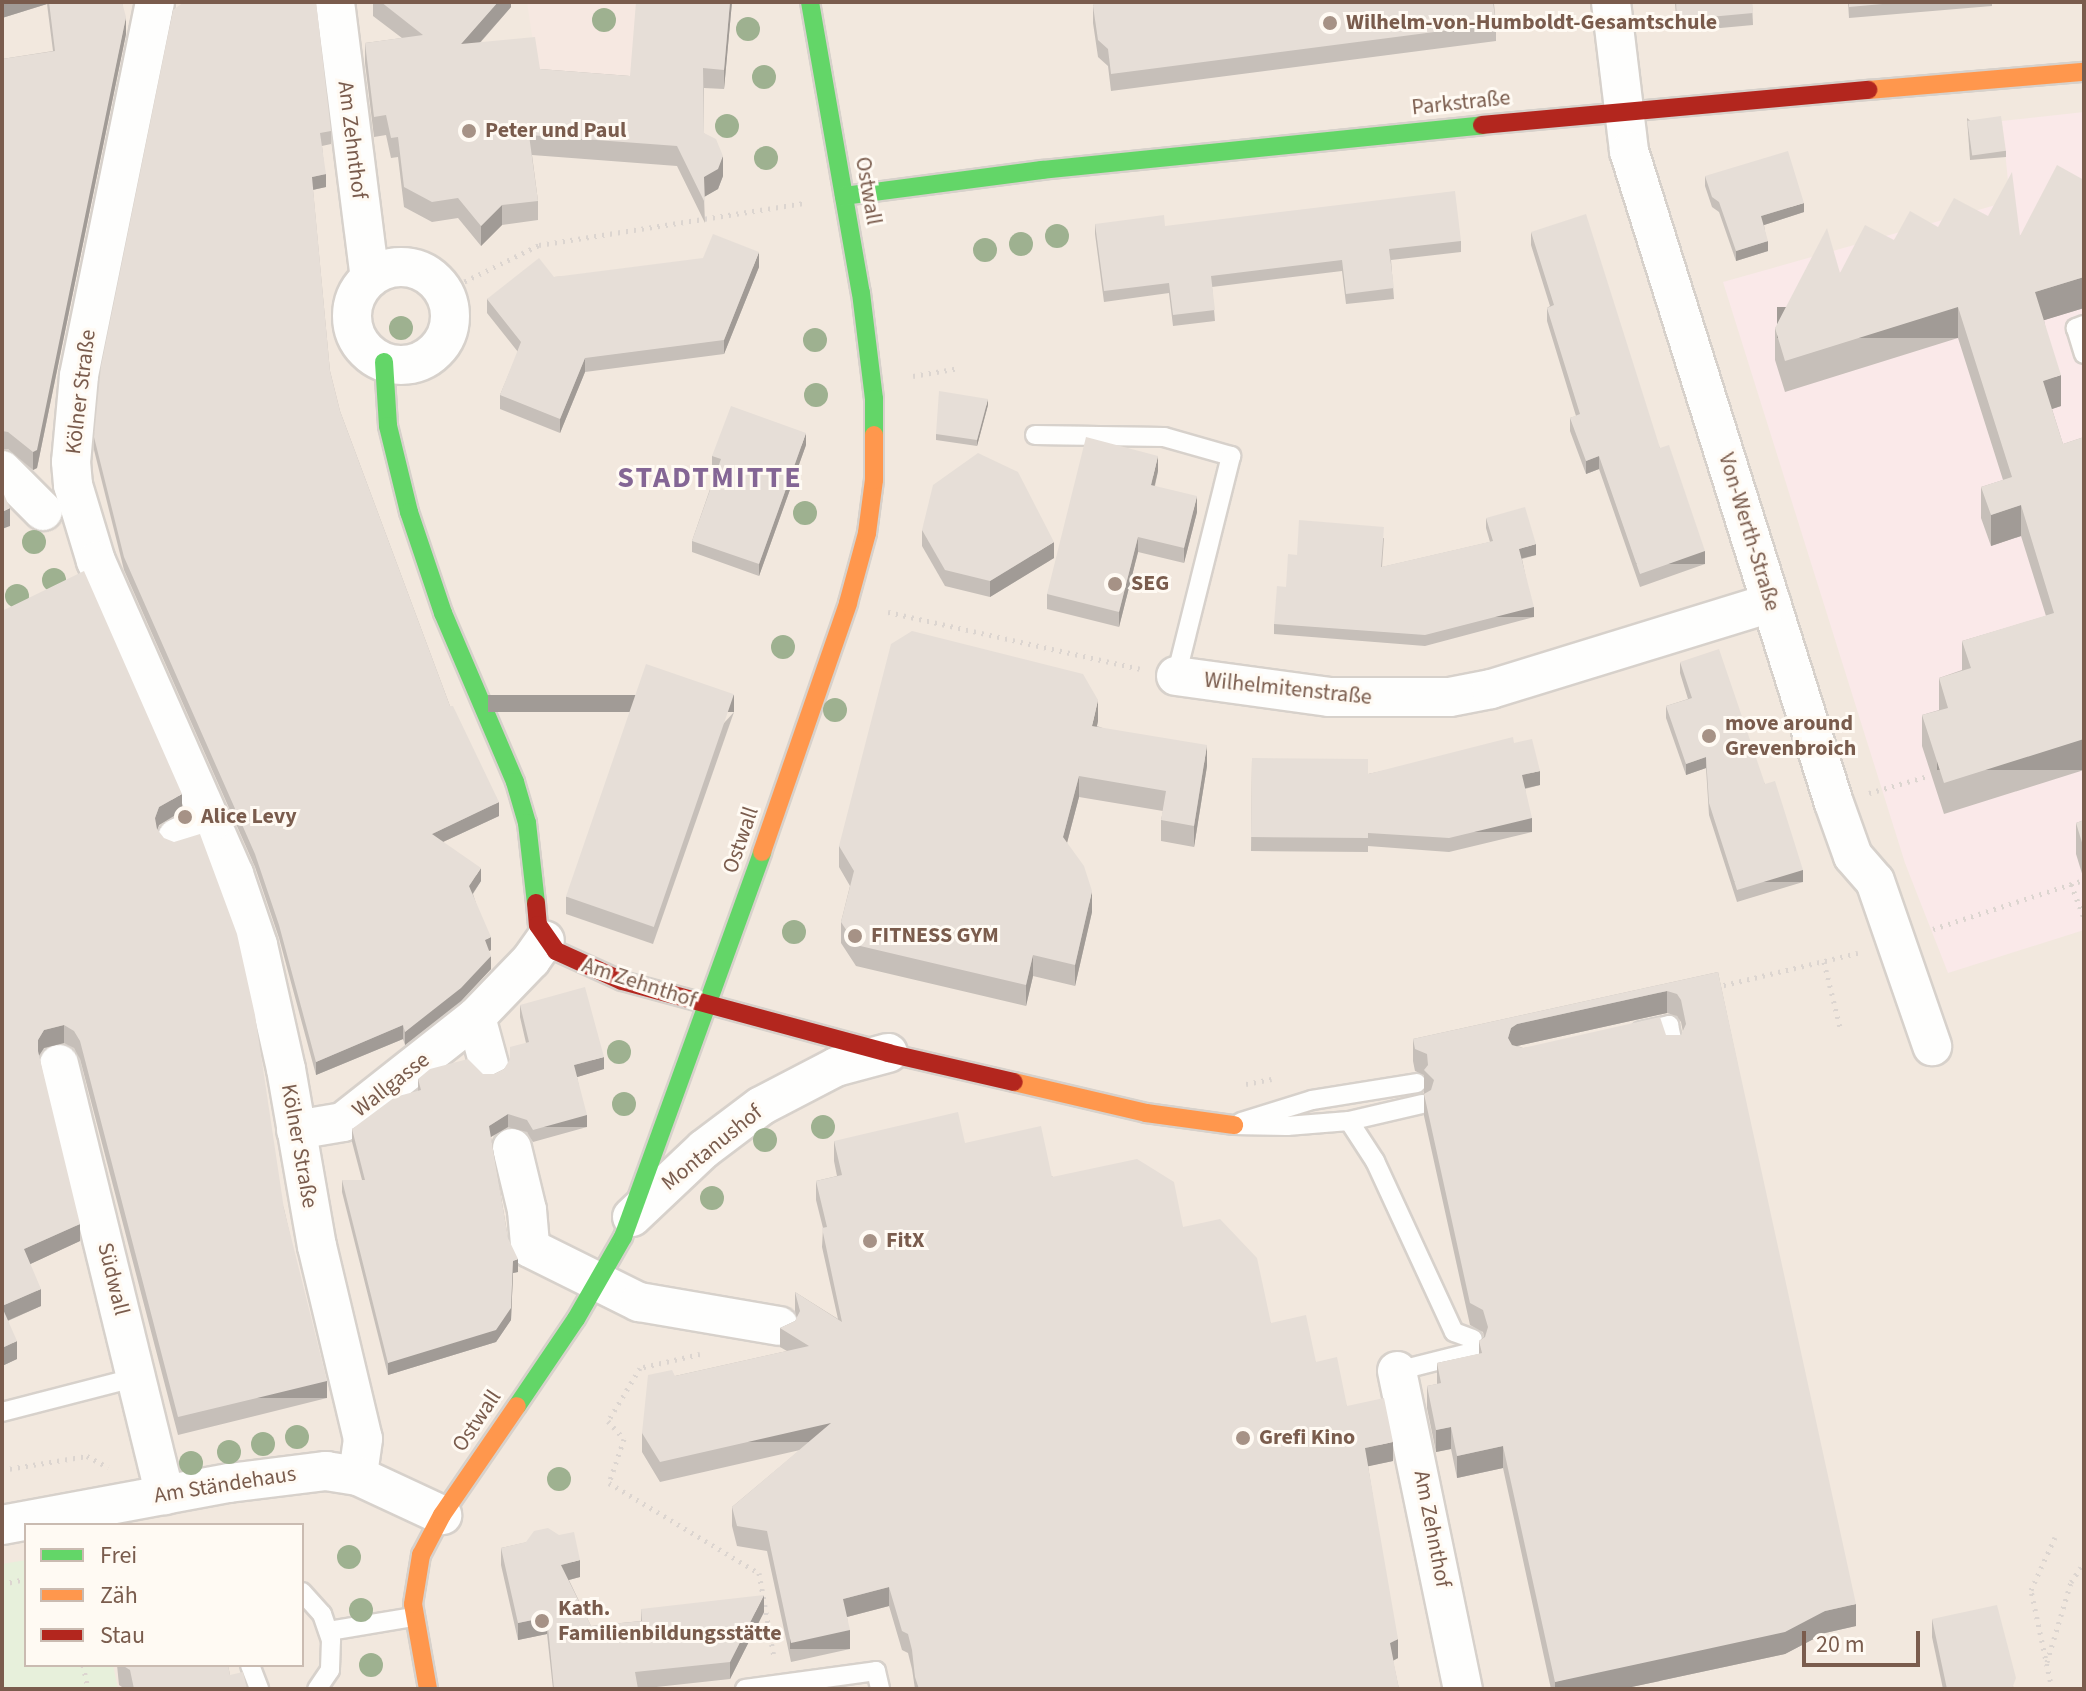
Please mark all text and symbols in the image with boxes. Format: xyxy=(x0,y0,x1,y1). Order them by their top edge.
place label: Wilhelm-von-Humboldt-Gesamtschule xyxy=(1346,10,1717,36)
marker: Wilhelm-von-Humboldt-Gesamtschule xyxy=(1321,14,1339,32)
street label: Am Zehnthof xyxy=(332,80,372,200)
street label: Parkstraße xyxy=(1410,85,1512,121)
place label: Peter und Paul xyxy=(485,118,626,144)
marker: Peter und Paul xyxy=(460,122,478,140)
street label: Ostwall xyxy=(849,155,887,227)
street label: Kölner Straße xyxy=(60,328,102,456)
street label: Von-Werth-Straße xyxy=(1712,450,1786,614)
district label: STADTMITTE xyxy=(617,460,803,496)
place label: SEG xyxy=(1131,571,1169,597)
marker: SEG xyxy=(1106,575,1124,593)
street label: Wilhelmitenstraße xyxy=(1203,667,1373,711)
place label: move around Grevenbroich xyxy=(1725,710,1856,762)
marker: move around Grevenbroich xyxy=(1700,727,1718,745)
street label: Ostwall xyxy=(717,803,765,877)
place label: Alice Levy xyxy=(201,804,297,830)
marker: Alice Levy xyxy=(176,808,194,826)
place label: FITNESS GYM xyxy=(871,923,999,949)
marker: FITNESS GYM xyxy=(846,927,864,945)
street label: Am Zehnthof xyxy=(579,952,699,1014)
street label: Wallgasse xyxy=(347,1047,435,1123)
street label: Kölner Straße xyxy=(275,1082,323,1210)
street label: Montanushof xyxy=(656,1100,768,1196)
place label: FitX xyxy=(886,1228,924,1254)
marker: FitX xyxy=(861,1232,879,1250)
street label: Südwall xyxy=(91,1240,135,1318)
street label: Ostwall xyxy=(447,1385,507,1457)
place label: Grefi Kino xyxy=(1259,1425,1355,1451)
marker: Grefi Kino xyxy=(1234,1429,1252,1447)
street label: Am Ständehaus xyxy=(152,1461,298,1509)
street label: Am Zehnthof xyxy=(1408,1468,1456,1590)
legend xyxy=(24,1523,304,1667)
text: Frei xyxy=(100,1538,137,1573)
text: Zäh xyxy=(100,1578,138,1613)
place label: Kath. Familienbildungsstätte xyxy=(558,1595,782,1646)
marker: Kath. Familienbildungsstätte xyxy=(533,1612,551,1630)
scale bar xyxy=(1806,1615,1924,1665)
text: Stau xyxy=(100,1618,145,1653)
text: 20 m xyxy=(1816,1627,1865,1662)

